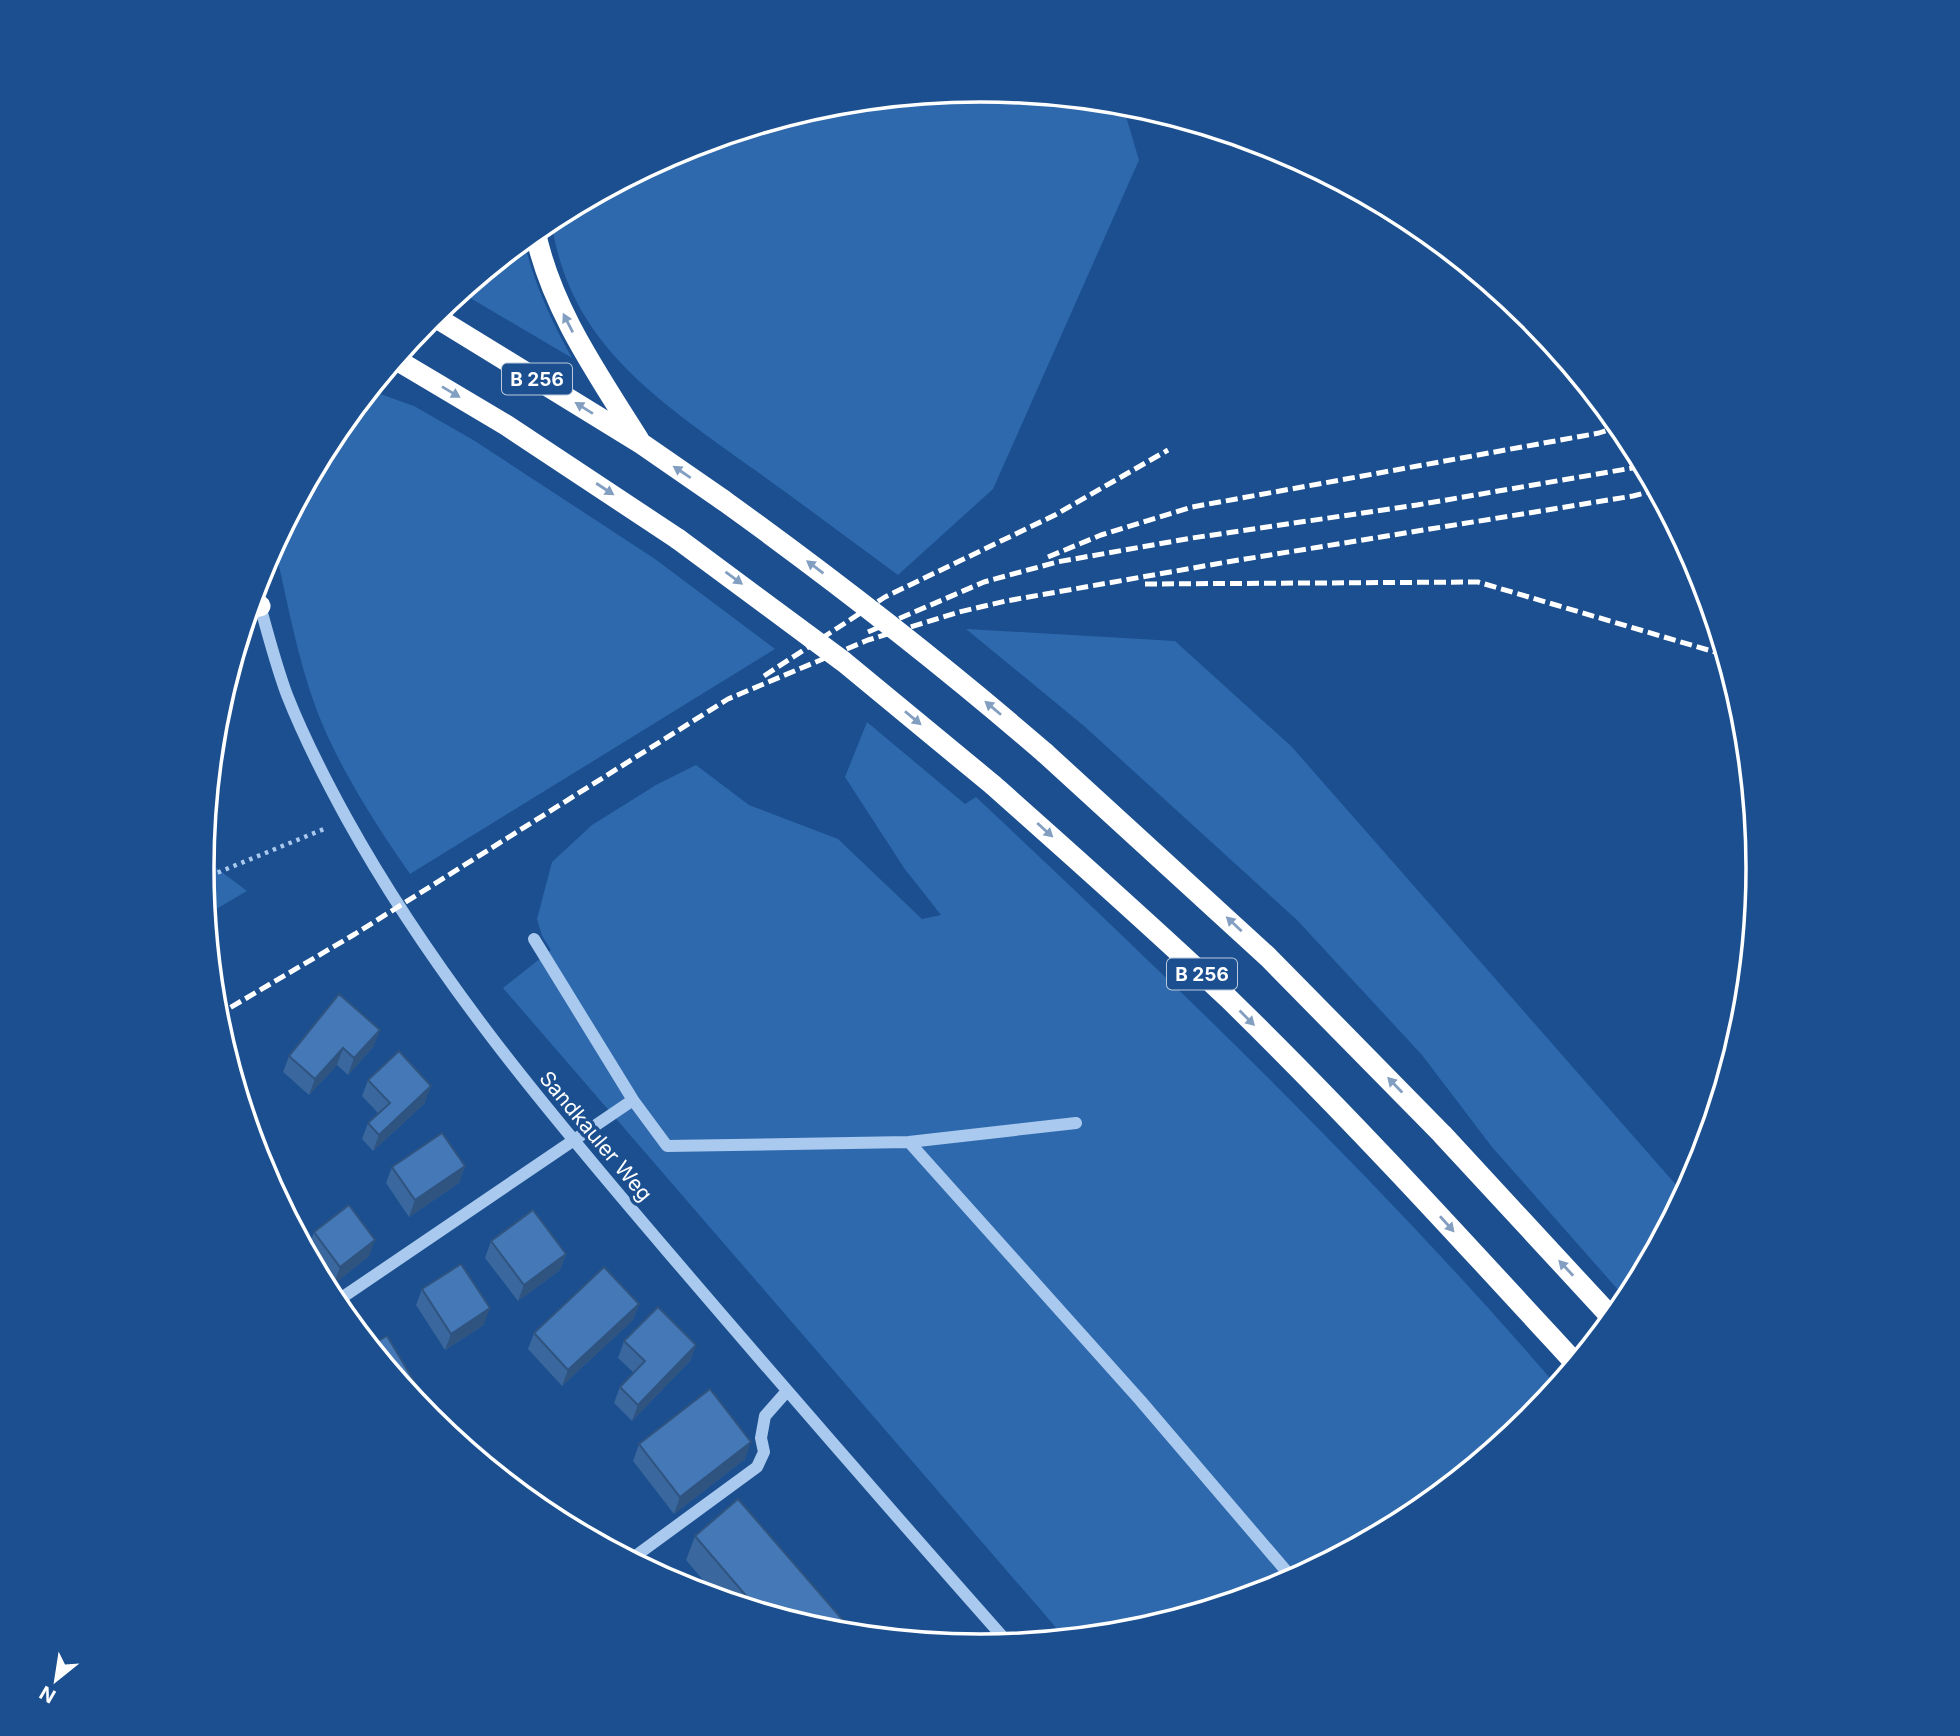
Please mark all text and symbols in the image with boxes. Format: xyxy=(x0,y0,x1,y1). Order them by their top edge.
one-way arrow xyxy=(563,313,574,333)
road number: B 256 xyxy=(502,364,572,394)
one-way arrow xyxy=(442,385,461,398)
one-way arrow xyxy=(574,402,593,415)
one-way arrow xyxy=(673,465,691,479)
one-way arrow xyxy=(596,482,614,496)
one-way arrow xyxy=(806,560,824,574)
one-way arrow xyxy=(725,571,743,585)
one-way arrow xyxy=(985,701,1002,716)
one-way arrow xyxy=(904,710,922,725)
one-way arrow xyxy=(1036,822,1053,838)
one-way arrow xyxy=(1226,917,1243,933)
road number: B 256 xyxy=(1167,958,1237,990)
one-way arrow xyxy=(1239,1010,1256,1027)
street label: Sandkauler Weg xyxy=(534,1066,658,1206)
one-way arrow xyxy=(1386,1077,1403,1094)
one-way arrow xyxy=(1439,1215,1455,1232)
one-way arrow xyxy=(1559,1260,1575,1277)
north arrow xyxy=(21,1645,91,1715)
text: N xyxy=(36,1681,60,1708)

